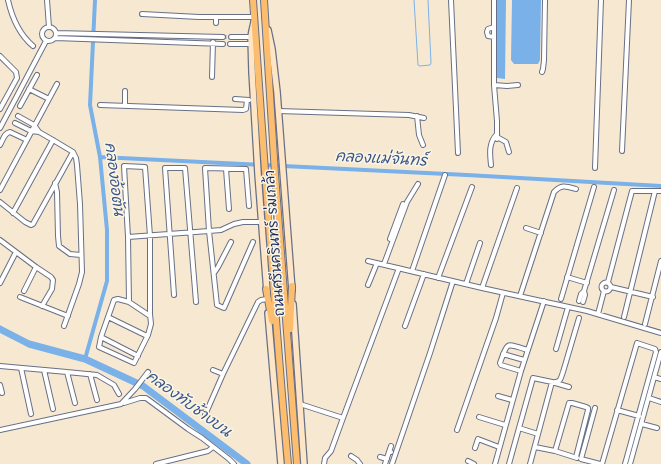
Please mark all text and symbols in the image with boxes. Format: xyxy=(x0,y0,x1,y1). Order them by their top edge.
water label: คลองอ้อตัน xyxy=(100,141,126,217)
water label: คลองแม่จันทร์ xyxy=(335,149,427,171)
street label: ถนนศรีนครินทร์-ร่มเกล้า xyxy=(263,169,289,317)
water label: คลองทับช้างบน xyxy=(142,368,234,442)

